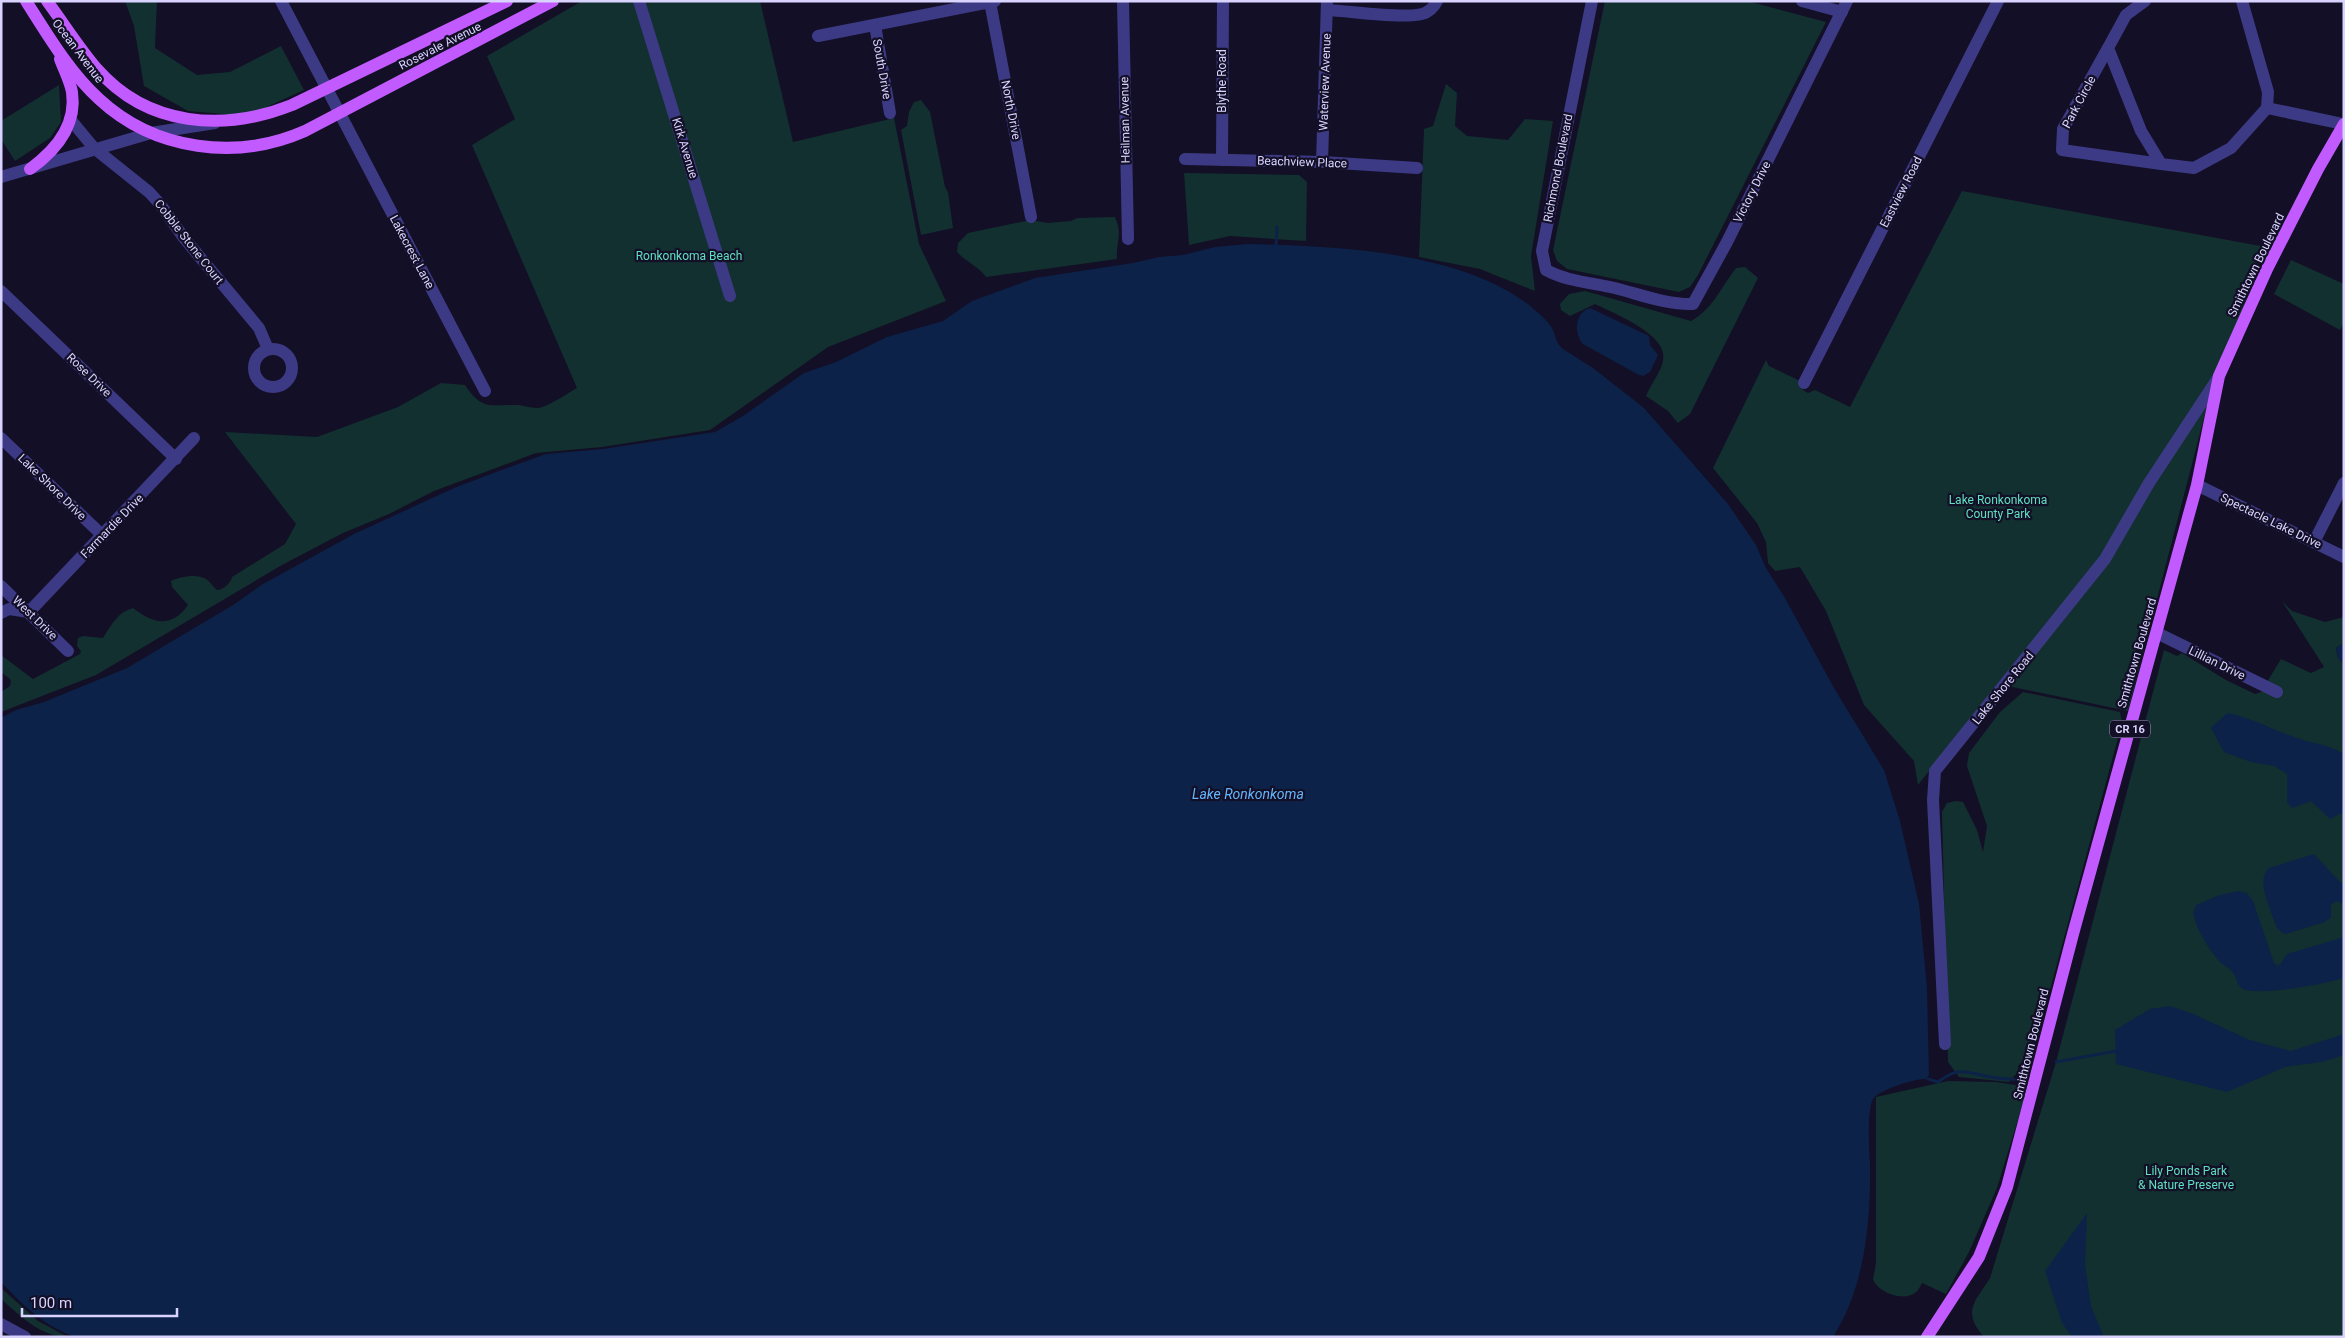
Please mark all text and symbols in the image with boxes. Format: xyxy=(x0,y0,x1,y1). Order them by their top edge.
street label: Ocean Avenue xyxy=(49,16,107,86)
street label: Rosevale Avenue xyxy=(397,19,483,73)
street label: Waterview Avenue xyxy=(1316,33,1334,131)
street label: South Drive xyxy=(870,38,894,100)
street label: Blythe Road xyxy=(1215,49,1229,113)
street label: Park Circle xyxy=(2059,73,2099,131)
street label: Heilman Avenue xyxy=(1117,77,1133,163)
street label: North Drive xyxy=(998,79,1024,141)
street label: Richmond Boulevard xyxy=(1541,113,1575,223)
street label: Kirk Avenue xyxy=(669,116,701,180)
street label: Beachview Place xyxy=(1257,153,1347,171)
street label: Eastview Road xyxy=(1877,154,1925,230)
street label: Victory Drive xyxy=(1730,159,1774,225)
street label: Cobble Stone Court xyxy=(152,197,226,287)
street label: Smithtown Boulevard xyxy=(2225,211,2287,319)
street label: Lakecrest Lane xyxy=(387,213,437,291)
park label: Ronkonkoma Beach xyxy=(636,249,742,263)
street label: Rose Drive xyxy=(64,350,114,400)
street label: Lake Shore Drive xyxy=(15,451,89,523)
street label: Spectacle Lake Drive xyxy=(2218,490,2324,552)
street label: Farmardie Drive xyxy=(78,491,146,561)
park label: Lake Ronkonkoma County Park xyxy=(1949,493,2047,521)
street label: West Drive xyxy=(10,593,60,643)
street label: Smithtown Boulevard xyxy=(2115,597,2159,709)
street label: Lillian Drive xyxy=(2186,643,2248,683)
street label: Lake Shore Road xyxy=(1969,649,2037,727)
road number: CR 16 xyxy=(2110,721,2150,738)
water label: Lake Ronkonkoma xyxy=(1192,786,1304,802)
street label: Smithtown Boulevard xyxy=(2010,987,2052,1101)
park label: Lily Ponds Park & Nature Preserve xyxy=(2138,1164,2234,1192)
scale bar xyxy=(22,1286,178,1318)
text: 100 m xyxy=(30,1294,72,1312)

